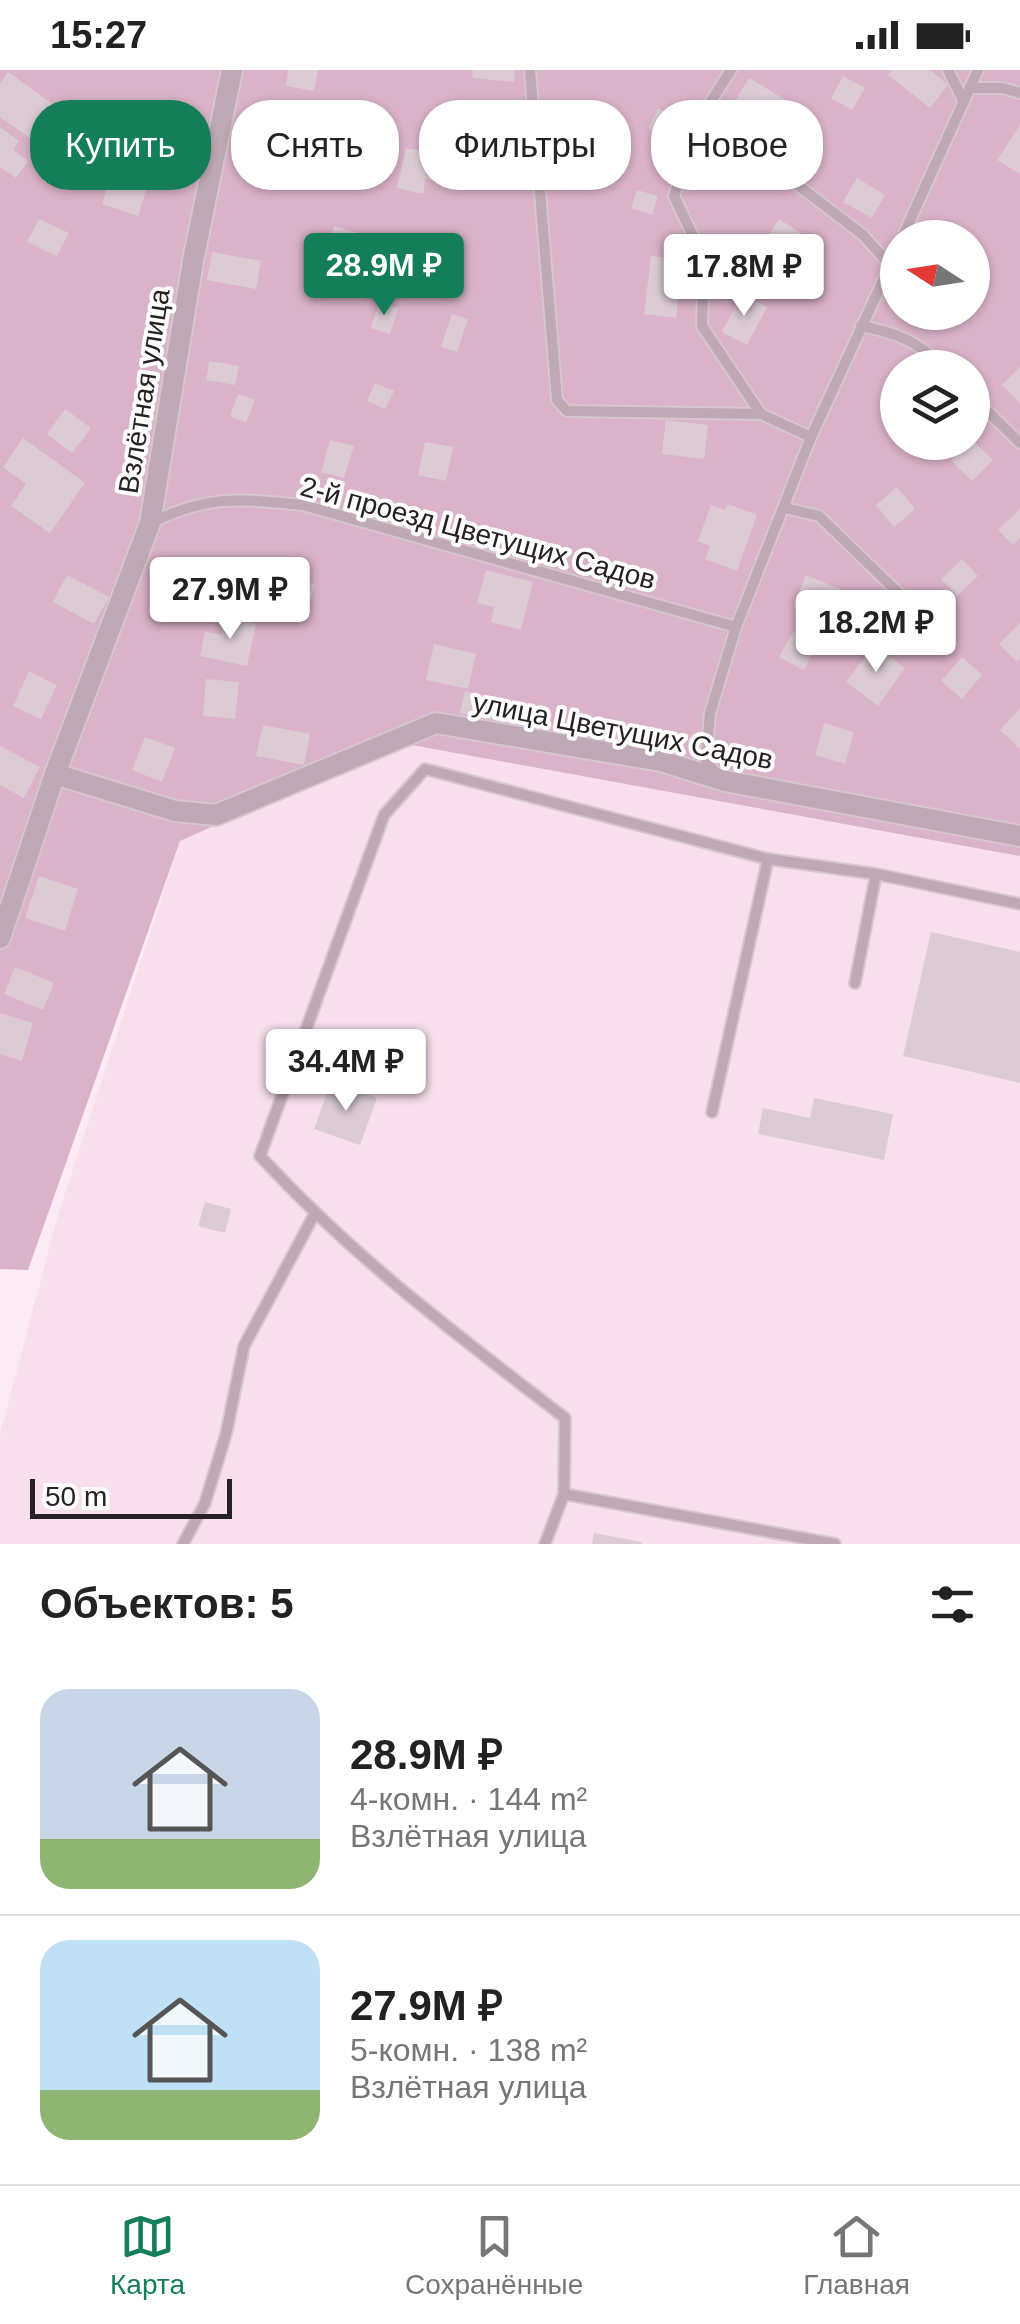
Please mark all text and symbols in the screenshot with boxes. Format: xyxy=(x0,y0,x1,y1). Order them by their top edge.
text: 15:27 xyxy=(50,14,147,56)
chip: Купить xyxy=(30,100,211,190)
chip: Снять xyxy=(231,100,399,190)
chip: Фильтры xyxy=(419,100,631,190)
chip: Новое xyxy=(651,100,823,190)
north arrow xyxy=(880,220,990,330)
map controls xyxy=(880,220,990,460)
pin: 28.9M ₽ xyxy=(292,233,476,318)
pin: 17.8M ₽ xyxy=(652,234,836,319)
text: 28.9M ₽ xyxy=(326,247,442,283)
text: 17.8M ₽ xyxy=(686,248,802,284)
street label: Взлётная улица xyxy=(113,286,176,496)
button: layers xyxy=(880,350,990,460)
street label: 2-й проезд Цветущих Садов xyxy=(297,471,659,595)
pin: 27.9M ₽ xyxy=(138,557,322,642)
text: 27.9M ₽ xyxy=(172,571,288,607)
pin: 18.2M ₽ xyxy=(784,590,968,675)
text: 18.2M ₽ xyxy=(818,604,934,640)
street label: улица Цветущих Садов xyxy=(470,687,776,775)
pin: 34.4M ₽ xyxy=(254,1029,438,1114)
text: 34.4M ₽ xyxy=(288,1043,404,1079)
scale bar xyxy=(30,1474,232,1518)
text: 50 m xyxy=(45,1481,107,1512)
icon: filters xyxy=(925,1577,980,1632)
text: Объектов: 5 xyxy=(40,1580,294,1627)
icon: home xyxy=(120,1729,240,1849)
text: 28.9M ₽ xyxy=(350,1731,503,1778)
text: 4-комн. · 144 m² xyxy=(350,1781,587,1817)
text: Взлётная улица xyxy=(350,1818,586,1854)
icon: home xyxy=(120,1980,240,2100)
text: 27.9M ₽ xyxy=(350,1982,503,2029)
text: 5-комн. · 138 m² xyxy=(350,2032,587,2068)
text: Взлётная улица xyxy=(350,2069,586,2105)
tab: Карта xyxy=(110,2209,185,2301)
tab: Сохранённые xyxy=(405,2209,583,2301)
tab: Главная xyxy=(803,2209,910,2301)

